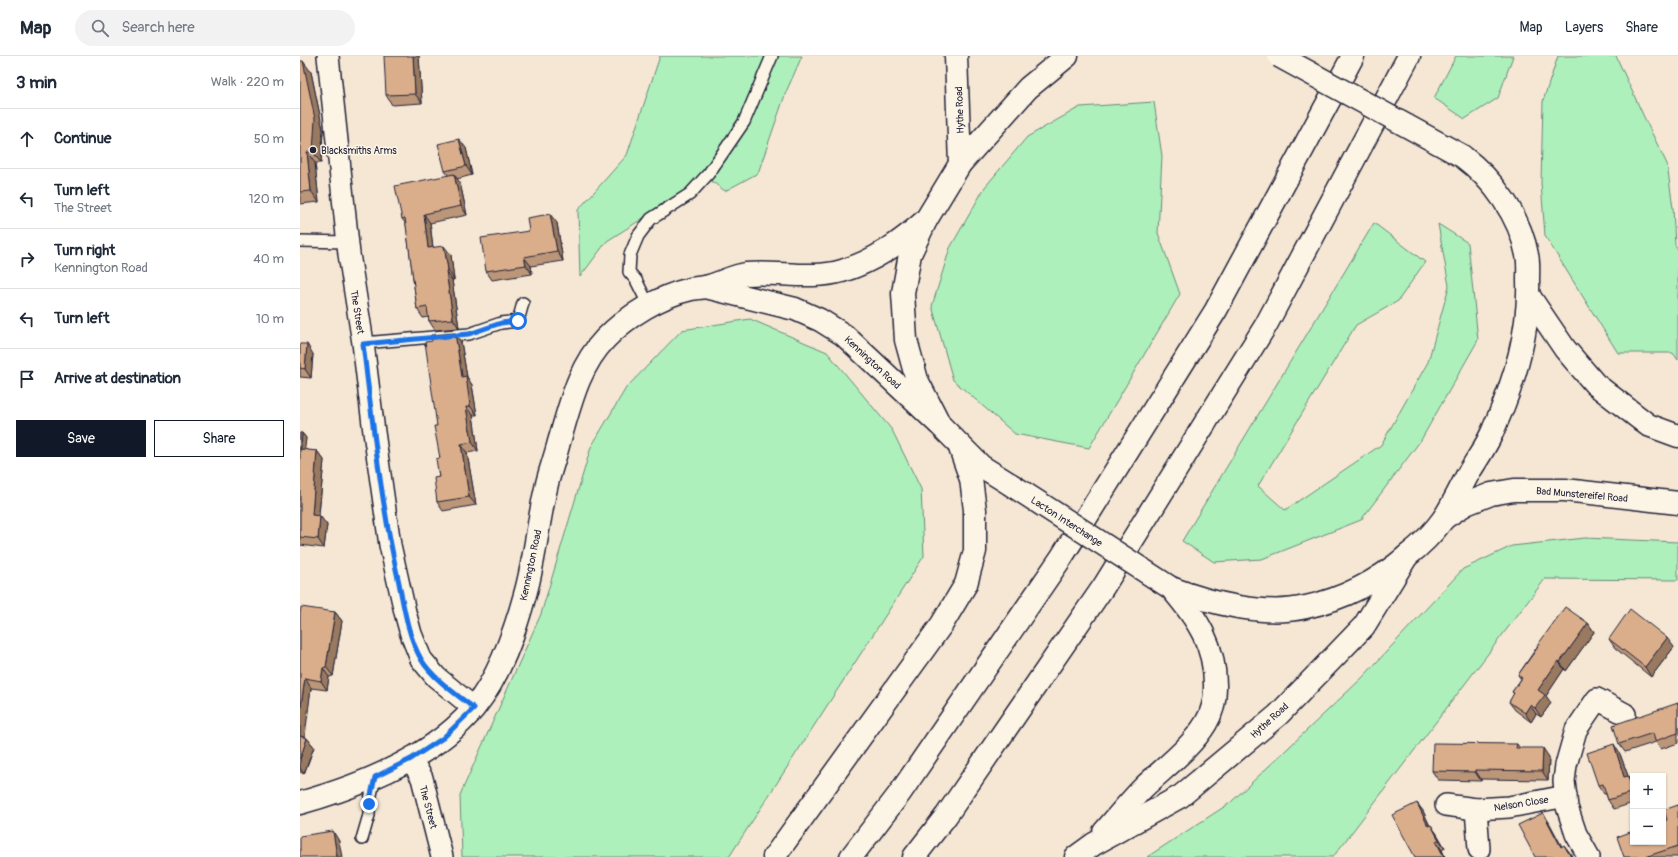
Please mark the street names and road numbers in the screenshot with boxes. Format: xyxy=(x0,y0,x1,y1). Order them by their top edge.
street label: Hythe Road xyxy=(953,86,967,134)
street label: The Street xyxy=(348,289,367,336)
street label: Kennington Road xyxy=(842,334,903,392)
street label: Bad Munstereifel Road xyxy=(1535,485,1628,505)
street label: Lacton Interchange xyxy=(1028,494,1105,550)
street label: Kennington Road xyxy=(518,529,544,602)
street label: Hythe Road xyxy=(1248,700,1291,741)
street label: The Street xyxy=(416,784,440,831)
street label: Nelson Close xyxy=(1493,794,1549,814)

